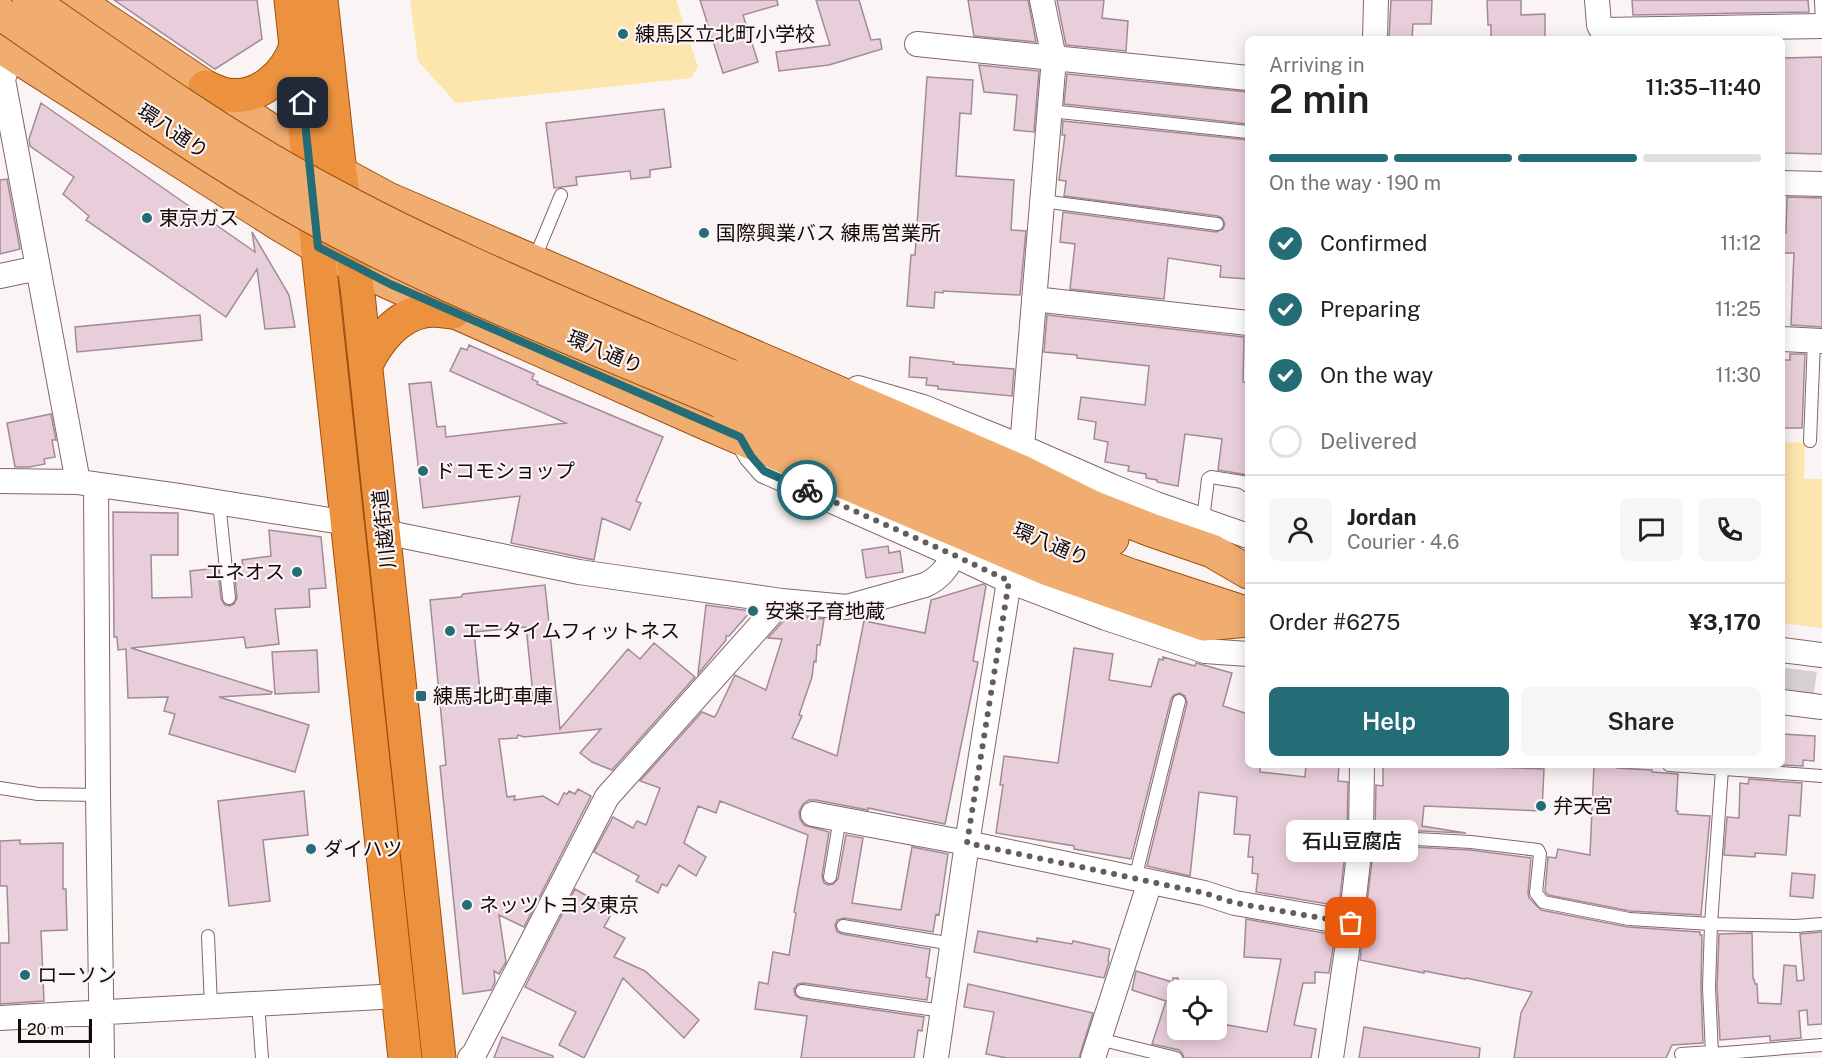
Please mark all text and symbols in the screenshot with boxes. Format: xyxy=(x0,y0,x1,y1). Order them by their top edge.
place label: 練馬区立北町小学校 xyxy=(635,22,815,46)
marker: 練馬区立北町小学校 xyxy=(616,27,630,41)
text: Arriving in xyxy=(1269,53,1364,77)
text: 11:35–11:40 xyxy=(1645,74,1761,100)
text: 2 min xyxy=(1269,76,1370,122)
pin xyxy=(277,77,328,128)
icon: home xyxy=(286,86,319,119)
street label: 環八通り xyxy=(133,99,213,163)
text: On the way · 190 m xyxy=(1269,171,1441,195)
place label: 東京ガス xyxy=(159,206,239,230)
marker: 東京ガス xyxy=(140,211,154,225)
place label: 国際興業バス 練馬営業所 xyxy=(716,221,941,245)
marker: 国際興業バス 練馬営業所 xyxy=(697,226,711,240)
icon: check xyxy=(1269,227,1302,260)
text: Confirmed xyxy=(1320,230,1427,256)
text: 11:12 xyxy=(1720,231,1761,255)
icon: check xyxy=(1269,293,1302,326)
text: Preparing xyxy=(1320,296,1421,322)
text: 11:25 xyxy=(1715,297,1761,321)
street label: 環八通り xyxy=(563,325,647,379)
icon: check xyxy=(1269,359,1302,392)
text: On the way xyxy=(1320,362,1433,388)
text: 11:30 xyxy=(1716,363,1761,387)
text: Delivered xyxy=(1320,428,1417,454)
place label: ドコモショップ xyxy=(435,459,575,483)
courier xyxy=(777,460,837,520)
marker: ドコモショップ xyxy=(416,464,430,478)
icon: bike xyxy=(791,474,824,507)
street label: 川越街道 xyxy=(368,488,400,570)
button: person xyxy=(1269,498,1332,561)
button: chat xyxy=(1620,498,1683,561)
button: phone xyxy=(1698,498,1761,561)
text: Jordan xyxy=(1347,504,1416,530)
street label: 環八通り xyxy=(1009,517,1093,571)
text: Courier · 4.6 xyxy=(1347,530,1459,554)
place label: エネオス xyxy=(205,560,285,584)
marker: エネオス xyxy=(290,565,304,579)
place label: 安楽子育地蔵 xyxy=(765,599,885,623)
marker: 安楽子育地蔵 xyxy=(746,604,760,618)
text: Order #6275 xyxy=(1269,609,1400,635)
text: ¥3,170 xyxy=(1689,609,1761,635)
place label: エニタイムフィットネス xyxy=(462,619,680,643)
marker: エニタイムフィットネス xyxy=(443,624,457,638)
place label: 練馬北町車庫 xyxy=(433,684,553,708)
button: Help xyxy=(1269,687,1509,756)
button: Share xyxy=(1521,687,1761,756)
marker: 練馬北町車庫 xyxy=(414,689,428,703)
place label: 弁天宮 xyxy=(1553,794,1613,818)
marker: 弁天宮 xyxy=(1534,799,1548,813)
callout: 石山豆腐店 xyxy=(1285,821,1417,863)
text: 石山豆腐店 xyxy=(1302,829,1402,853)
place label: ダイハツ xyxy=(323,837,403,861)
marker: ダイハツ xyxy=(304,842,318,856)
place label: ネッツトヨタ東京 xyxy=(479,893,639,917)
pin xyxy=(1325,897,1376,948)
marker: ネッツトヨタ東京 xyxy=(460,898,474,912)
icon: bag xyxy=(1334,906,1367,939)
place label: ローソン xyxy=(37,963,117,987)
marker: ローソン xyxy=(18,968,32,982)
map controls xyxy=(1167,980,1227,1040)
button: locate xyxy=(1167,980,1227,1040)
scale bar xyxy=(18,1016,92,1044)
text: 20 m xyxy=(27,1020,64,1039)

